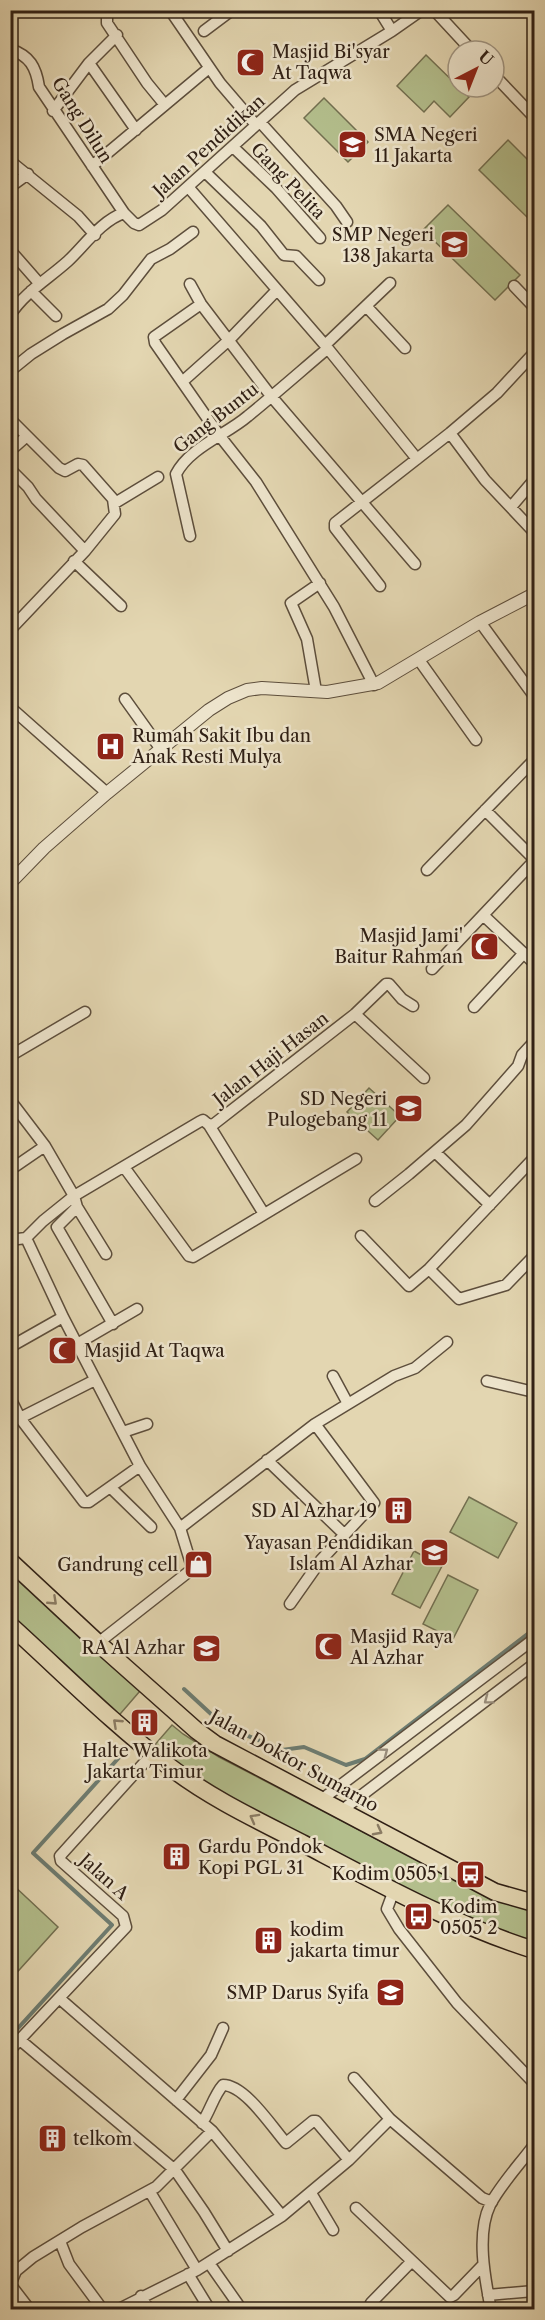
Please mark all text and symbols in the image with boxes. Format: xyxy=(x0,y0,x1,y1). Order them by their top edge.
north arrow xyxy=(446,39,506,99)
place label: Masjid Bi'syar At Taqwa xyxy=(271,41,390,84)
mosque icon: Masjid Bi'syar At Taqwa xyxy=(235,46,267,78)
text: U xyxy=(475,46,498,70)
street label: Gang Dilun xyxy=(47,73,117,167)
street label: Jalan Pendidikan xyxy=(146,90,269,204)
place label: SMA Negeri 11 Jakarta xyxy=(374,124,478,167)
school or university icon: SMA Negeri 11 Jakarta xyxy=(337,129,369,161)
street label: Gang Pelita xyxy=(246,138,330,224)
place label: SMP Negeri 138 Jakarta xyxy=(332,224,435,267)
school or university icon: SMP Negeri 138 Jakarta xyxy=(439,229,471,261)
street label: Gang Buntu xyxy=(169,378,263,458)
place label: Rumah Sakit Ibu dan Anak Resti Mulya xyxy=(131,725,311,768)
hospital icon: Rumah Sakit Ibu dan Anak Resti Mulya xyxy=(95,730,127,762)
place label: Masjid Jami' Baitur Rahman xyxy=(335,925,463,968)
mosque icon: Masjid Jami' Baitur Rahman xyxy=(468,930,500,962)
street label: Jalan Haji Hasan xyxy=(207,1007,333,1113)
place label: SD Negeri Pulogebang 11 xyxy=(267,1088,388,1131)
school or university icon: SD Negeri Pulogebang 11 xyxy=(392,1093,424,1125)
mosque icon: Masjid At Taqwa xyxy=(47,1335,79,1367)
place label: Masjid At Taqwa xyxy=(84,1340,225,1362)
building icon: SD Al Azhar 19 xyxy=(382,1495,414,1527)
place label: SD Al Azhar 19 xyxy=(251,1500,377,1522)
place label: Yayasan Pendidikan Islam Al Azhar xyxy=(243,1532,413,1575)
school or university icon: Yayasan Pendidikan Islam Al Azhar xyxy=(418,1537,450,1569)
shop icon: Gandrung cell xyxy=(183,1549,215,1581)
place label: Gandrung cell xyxy=(57,1554,178,1576)
one-way arrow xyxy=(46,1593,57,1604)
place label: Masjid Raya Al Azhar xyxy=(349,1626,453,1669)
mosque icon: Masjid Raya Al Azhar xyxy=(313,1631,345,1663)
school or university icon: RA Al Azhar xyxy=(190,1632,222,1664)
place label: RA Al Azhar xyxy=(81,1637,185,1659)
one-way arrow xyxy=(484,1693,495,1704)
street label: Jalan Doktor Sumarno xyxy=(203,1704,382,1817)
building icon: Halte Walikota Jakarta Timur xyxy=(129,1706,161,1738)
one-way arrow xyxy=(114,1719,125,1730)
place label: Halte Walikota Jakarta Timur xyxy=(82,1740,208,1783)
one-way arrow xyxy=(378,1749,389,1760)
one-way arrow xyxy=(250,1814,260,1825)
one-way arrow xyxy=(372,1823,383,1835)
place label: Gardu Pondok Kopi PGL 31 xyxy=(198,1836,324,1879)
building icon: Gardu Pondok Kopi PGL 31 xyxy=(161,1841,193,1873)
street label: Jalan A xyxy=(72,1847,134,1905)
bus stop icon: Kodim 0505 1 xyxy=(454,1858,486,1890)
place label: Kodim 0505 1 xyxy=(332,1863,449,1885)
place label: Kodim 0505 2 xyxy=(440,1896,498,1939)
bus stop icon: Kodim 0505 2 xyxy=(403,1901,435,1933)
place label: kodim jakarta timur xyxy=(287,1919,400,1962)
building icon: kodim jakarta timur xyxy=(253,1924,285,1956)
school or university icon: SMP Darus Syifa xyxy=(374,1977,406,2009)
place label: SMP Darus Syifa xyxy=(226,1982,369,2004)
building icon: telkom xyxy=(36,2123,68,2155)
place label: telkom xyxy=(73,2128,133,2150)

